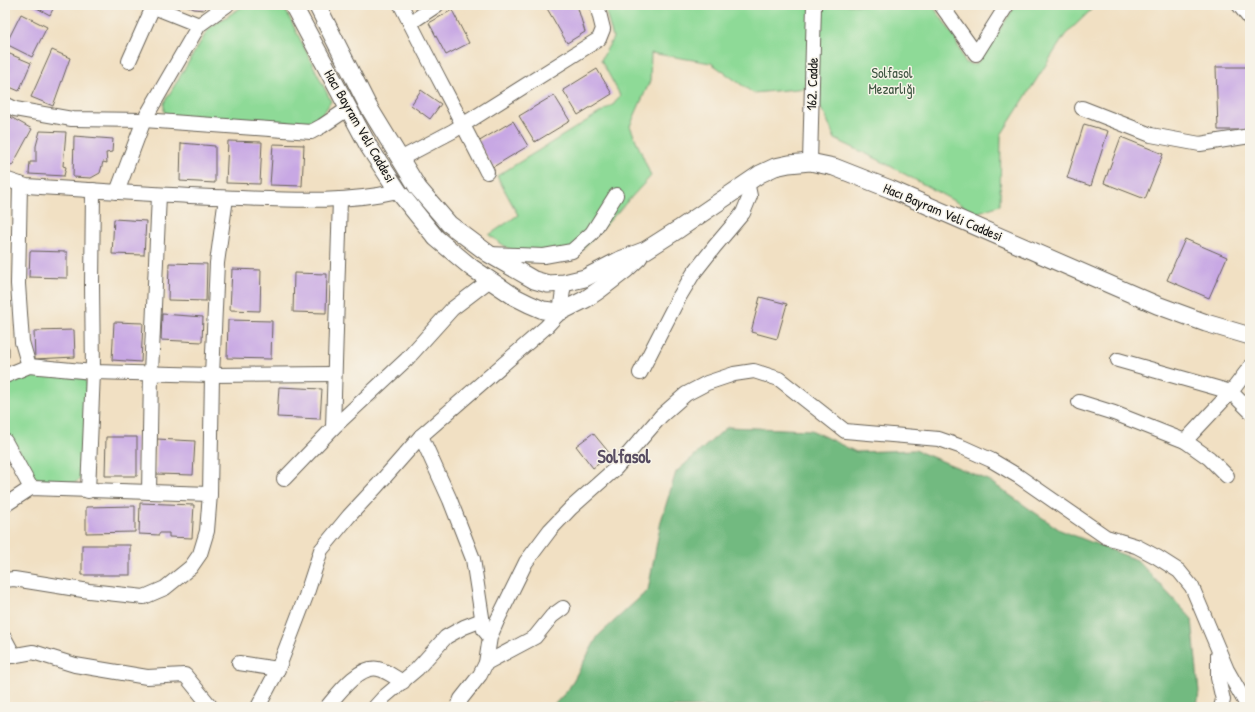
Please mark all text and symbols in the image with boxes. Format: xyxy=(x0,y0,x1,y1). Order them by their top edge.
street label: 162. Cadde xyxy=(801,57,822,111)
park label: Solfasol Mezarlığı xyxy=(869,63,916,99)
street label: Hacı Bayram Veli Caddesi xyxy=(319,66,401,186)
street label: Hacı Bayram Veli Caddesi xyxy=(880,178,1006,246)
district label: Solfasol xyxy=(598,444,652,469)

